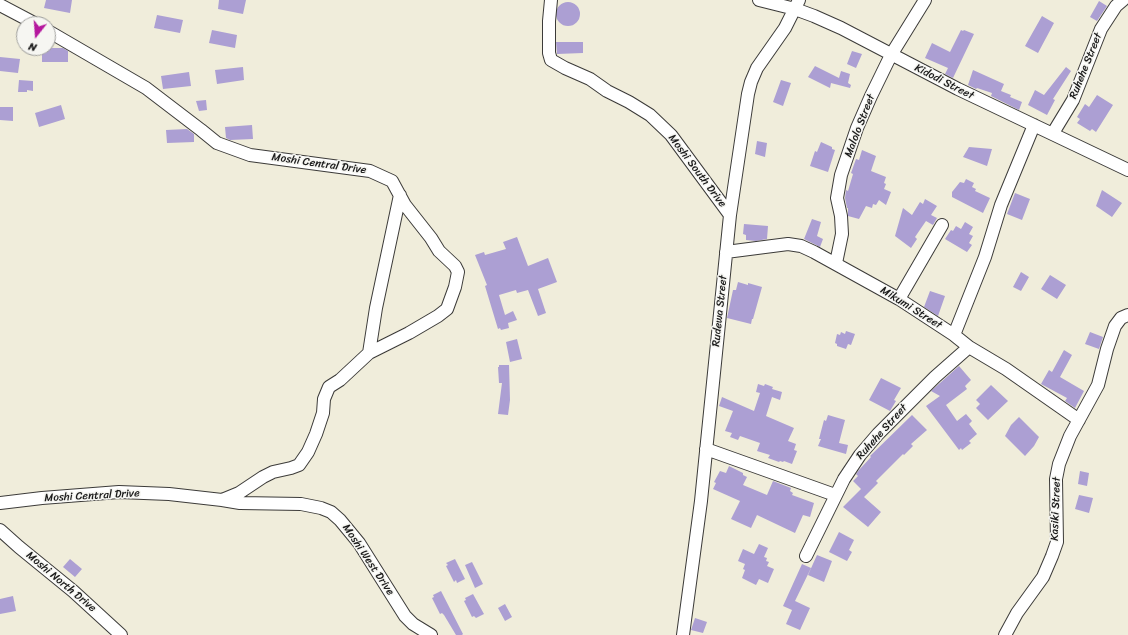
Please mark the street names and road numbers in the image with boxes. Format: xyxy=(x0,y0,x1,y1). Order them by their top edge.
street label: Ruhehe Street xyxy=(1067,31,1105,101)
street label: Kidodi Street xyxy=(912,61,976,103)
street label: Malolo Street xyxy=(842,93,878,159)
street label: Moshi South Drive xyxy=(665,132,729,210)
street label: Moshi Central Drive xyxy=(271,151,367,177)
street label: Rudewa Street xyxy=(710,275,730,347)
street label: Mikumi Street xyxy=(878,284,944,332)
street label: Ruhehe Street xyxy=(854,402,910,462)
street label: Kasiki Street xyxy=(1048,477,1064,541)
street label: Moshi Central Drive xyxy=(44,487,140,505)
street label: Moshi West Drive xyxy=(339,522,397,598)
street label: Moshi North Drive xyxy=(23,549,99,615)

